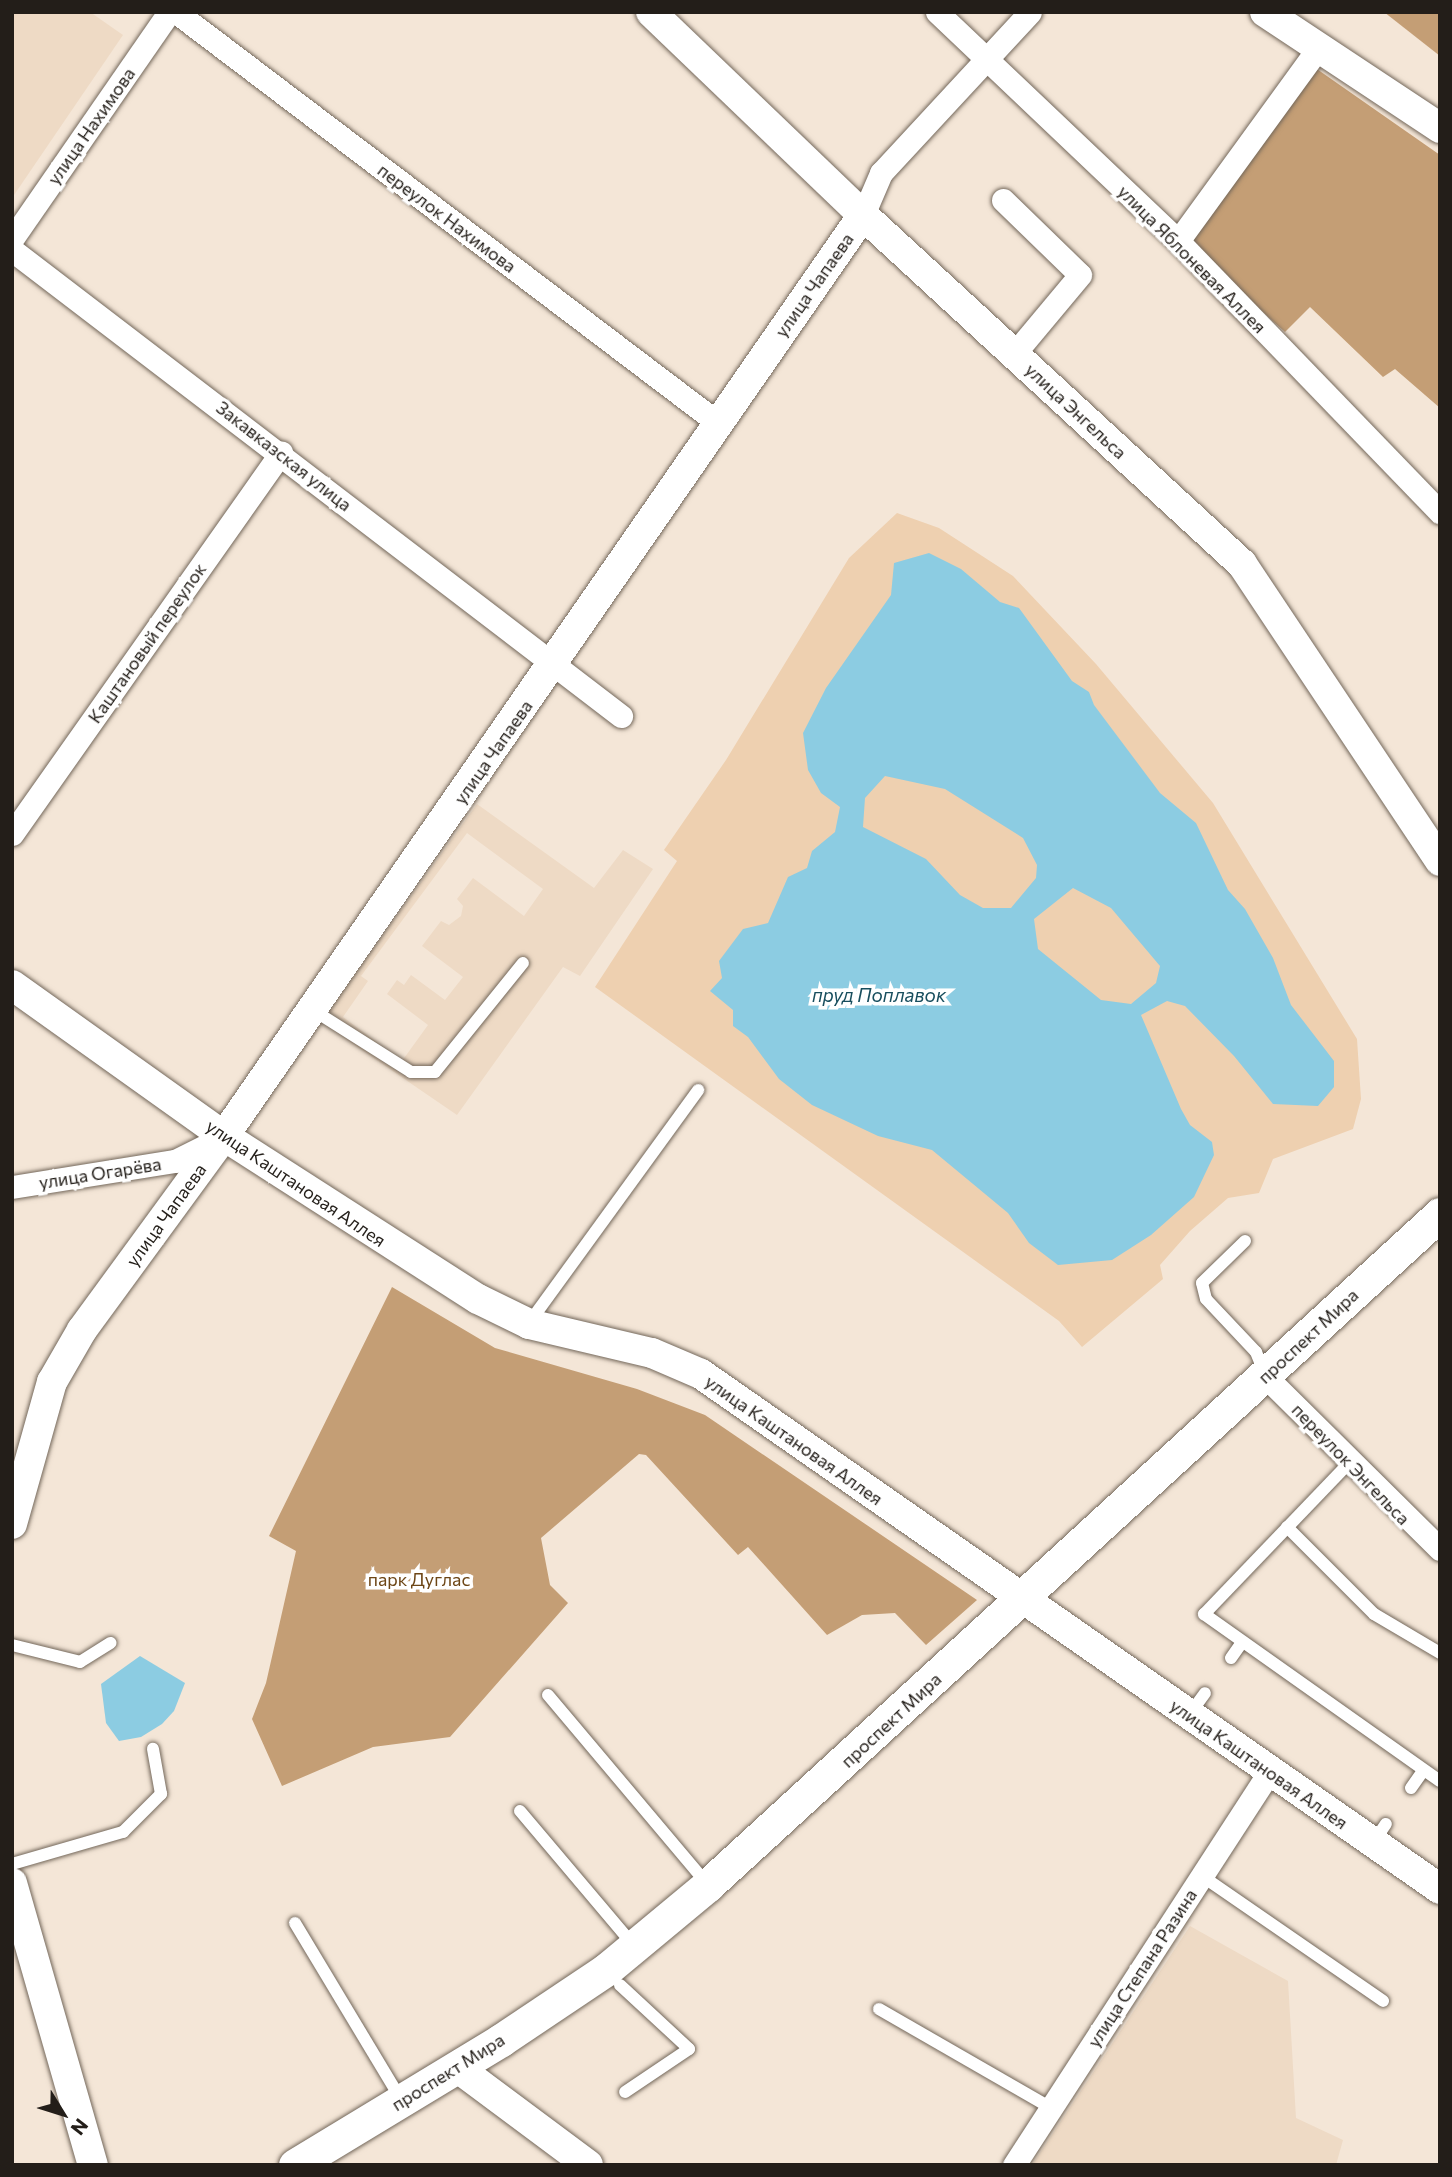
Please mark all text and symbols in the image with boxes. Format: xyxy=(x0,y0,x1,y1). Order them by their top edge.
street label: улица Нахимова xyxy=(43,63,139,189)
street label: переулок Нахимова xyxy=(374,159,520,277)
street label: улица Яблоневая Аллея xyxy=(1114,181,1270,337)
street label: улица Чапаева xyxy=(770,229,858,341)
street label: улица Энгельса xyxy=(1021,359,1131,463)
street label: Закавказская улица xyxy=(212,396,356,516)
street label: Каштановый переулок xyxy=(84,559,210,727)
street label: улица Чапаева xyxy=(449,696,537,808)
water label: пруд Поплавок xyxy=(812,984,946,1006)
street label: улица Каштановая Аллея xyxy=(202,1115,390,1251)
street label: улица Огарёва xyxy=(37,1153,163,1193)
street label: улица Чапаева xyxy=(121,1159,211,1271)
street label: проспект Мира xyxy=(1253,1284,1363,1388)
street label: улица Каштановая Аллея xyxy=(701,1370,887,1510)
street label: переулок Энгельса xyxy=(1288,1399,1414,1529)
park label: парк Дуглас xyxy=(368,1568,470,1590)
street label: проспект Мира xyxy=(836,1668,946,1772)
street label: улица Каштановая Аллея xyxy=(1166,1694,1352,1834)
street label: улица Степана Разина xyxy=(1083,1885,1201,2051)
street label: проспект Мира xyxy=(388,2029,508,2115)
north arrow xyxy=(28,2079,98,2149)
text: N xyxy=(66,2115,93,2140)

